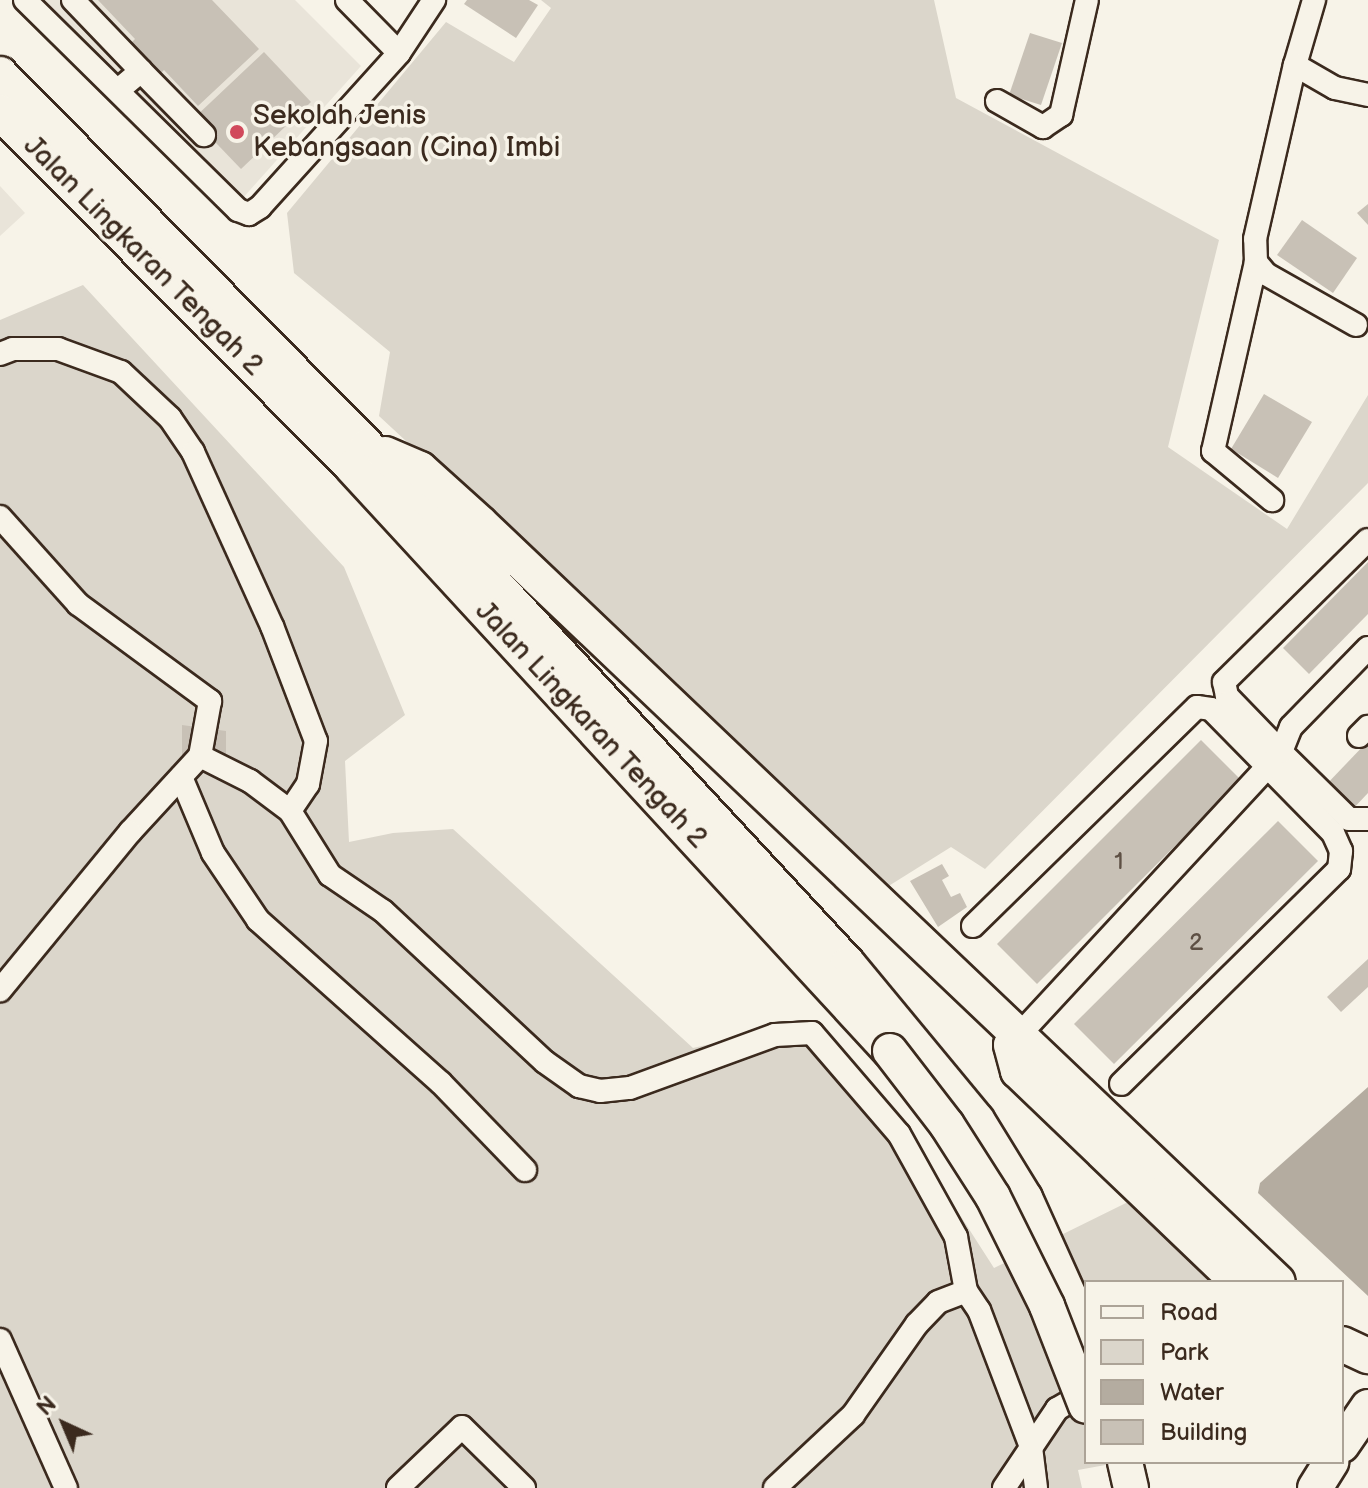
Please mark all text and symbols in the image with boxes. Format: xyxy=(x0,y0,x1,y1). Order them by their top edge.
place label: Sekolah Jenis Kebangsaan (Cina) Imbi xyxy=(253,99,560,165)
marker: Sekolah Jenis Kebangsaan (Cina) Imbi xyxy=(228,123,246,141)
street label: Jalan Lingkaran Tengah 2 xyxy=(16,129,270,383)
street label: Jalan Lingkaran Tengah 2 xyxy=(468,595,714,855)
house number: 1 xyxy=(1114,848,1124,876)
house number: 2 xyxy=(1189,929,1203,957)
legend xyxy=(1084,1280,1344,1464)
text: Road xyxy=(1160,1298,1218,1327)
text: Park xyxy=(1160,1338,1208,1367)
text: Water xyxy=(1160,1378,1224,1407)
north arrow xyxy=(24,1384,104,1464)
text: N xyxy=(32,1391,62,1422)
text: Building xyxy=(1160,1418,1247,1447)

